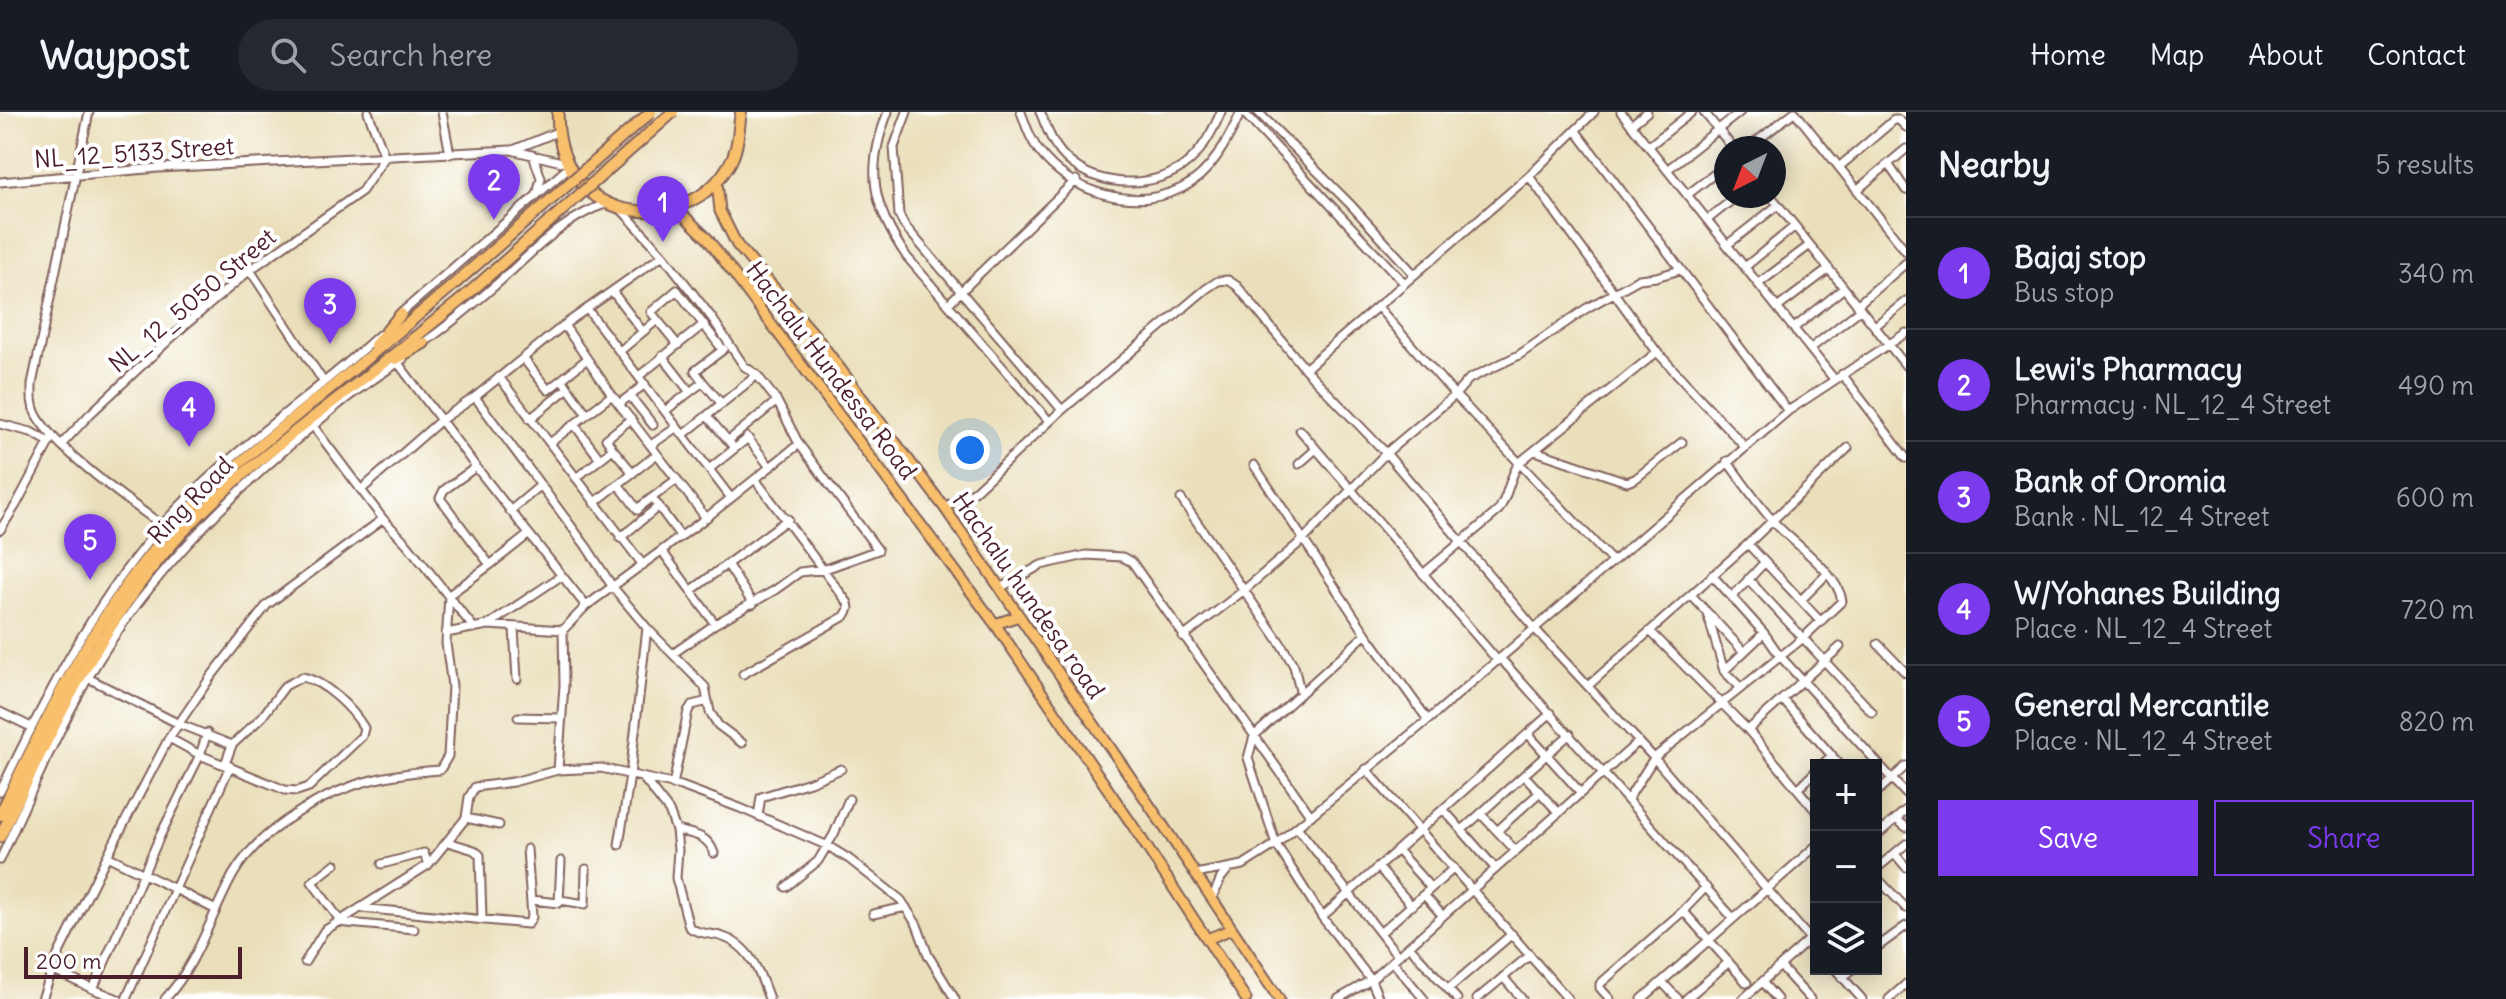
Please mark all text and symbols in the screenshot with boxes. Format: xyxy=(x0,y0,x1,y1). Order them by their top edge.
search box xyxy=(238,19,798,91)
text: Waypost xyxy=(40,32,190,79)
icon: search xyxy=(266,33,310,77)
text: Search here xyxy=(330,36,492,74)
text: Home xyxy=(2030,37,2106,73)
text: Map xyxy=(2150,37,2204,73)
text: About xyxy=(2248,37,2323,73)
text: Contact xyxy=(2367,37,2466,73)
street label: NL_12_5133 Street xyxy=(33,130,235,174)
north arrow xyxy=(1714,136,1786,208)
text: Nearby xyxy=(1938,143,2051,186)
text: 5 results xyxy=(2376,148,2474,181)
pin: 2 xyxy=(468,154,520,220)
pin: 1 xyxy=(637,176,689,242)
street label: NL_12_5050 Street xyxy=(102,221,282,379)
text: Bajaj stop xyxy=(2014,238,2146,276)
street label: Hachalu Hundessa Road xyxy=(740,255,924,485)
text: 1 xyxy=(1959,257,1969,290)
text: 340 m xyxy=(2398,257,2474,290)
text: Bus stop xyxy=(2014,276,2114,309)
pin: 3 xyxy=(304,278,356,344)
text: Lewi's Pharmacy xyxy=(2014,350,2243,388)
text: 2 xyxy=(1957,369,1971,402)
text: 490 m xyxy=(2398,369,2474,402)
pin: 4 xyxy=(163,381,215,447)
text: Pharmacy · NL_12_4 Street xyxy=(2014,388,2331,421)
your location xyxy=(950,430,990,470)
street label: Ring Road xyxy=(141,450,239,550)
text: Bank of Oromia xyxy=(2014,462,2226,500)
text: 3 xyxy=(1957,481,1971,514)
text: 600 m xyxy=(2396,481,2474,514)
street label: Hachalu hundesa road xyxy=(946,486,1112,704)
text: Bank · NL_12_4 Street xyxy=(2014,500,2270,533)
pin: 5 xyxy=(64,514,116,580)
text: W/Yohanes Building xyxy=(2014,574,2281,612)
text: 4 xyxy=(1956,593,1972,626)
text: 720 m xyxy=(2401,593,2474,626)
text: Place · NL_12_4 Street xyxy=(2014,612,2272,645)
text: General Mercantile xyxy=(2014,686,2270,724)
text: 5 xyxy=(1957,705,1971,738)
text: 820 m xyxy=(2399,705,2474,738)
text: Place · NL_12_4 Street xyxy=(2014,724,2272,757)
map controls xyxy=(1810,759,1882,975)
button: + xyxy=(1810,759,1882,831)
button: Save xyxy=(1938,800,2198,876)
button: Share xyxy=(2214,800,2474,876)
button: − xyxy=(1810,831,1882,903)
button: layers xyxy=(1810,903,1882,975)
scale bar xyxy=(24,943,242,979)
text: 200 m xyxy=(36,947,102,975)

